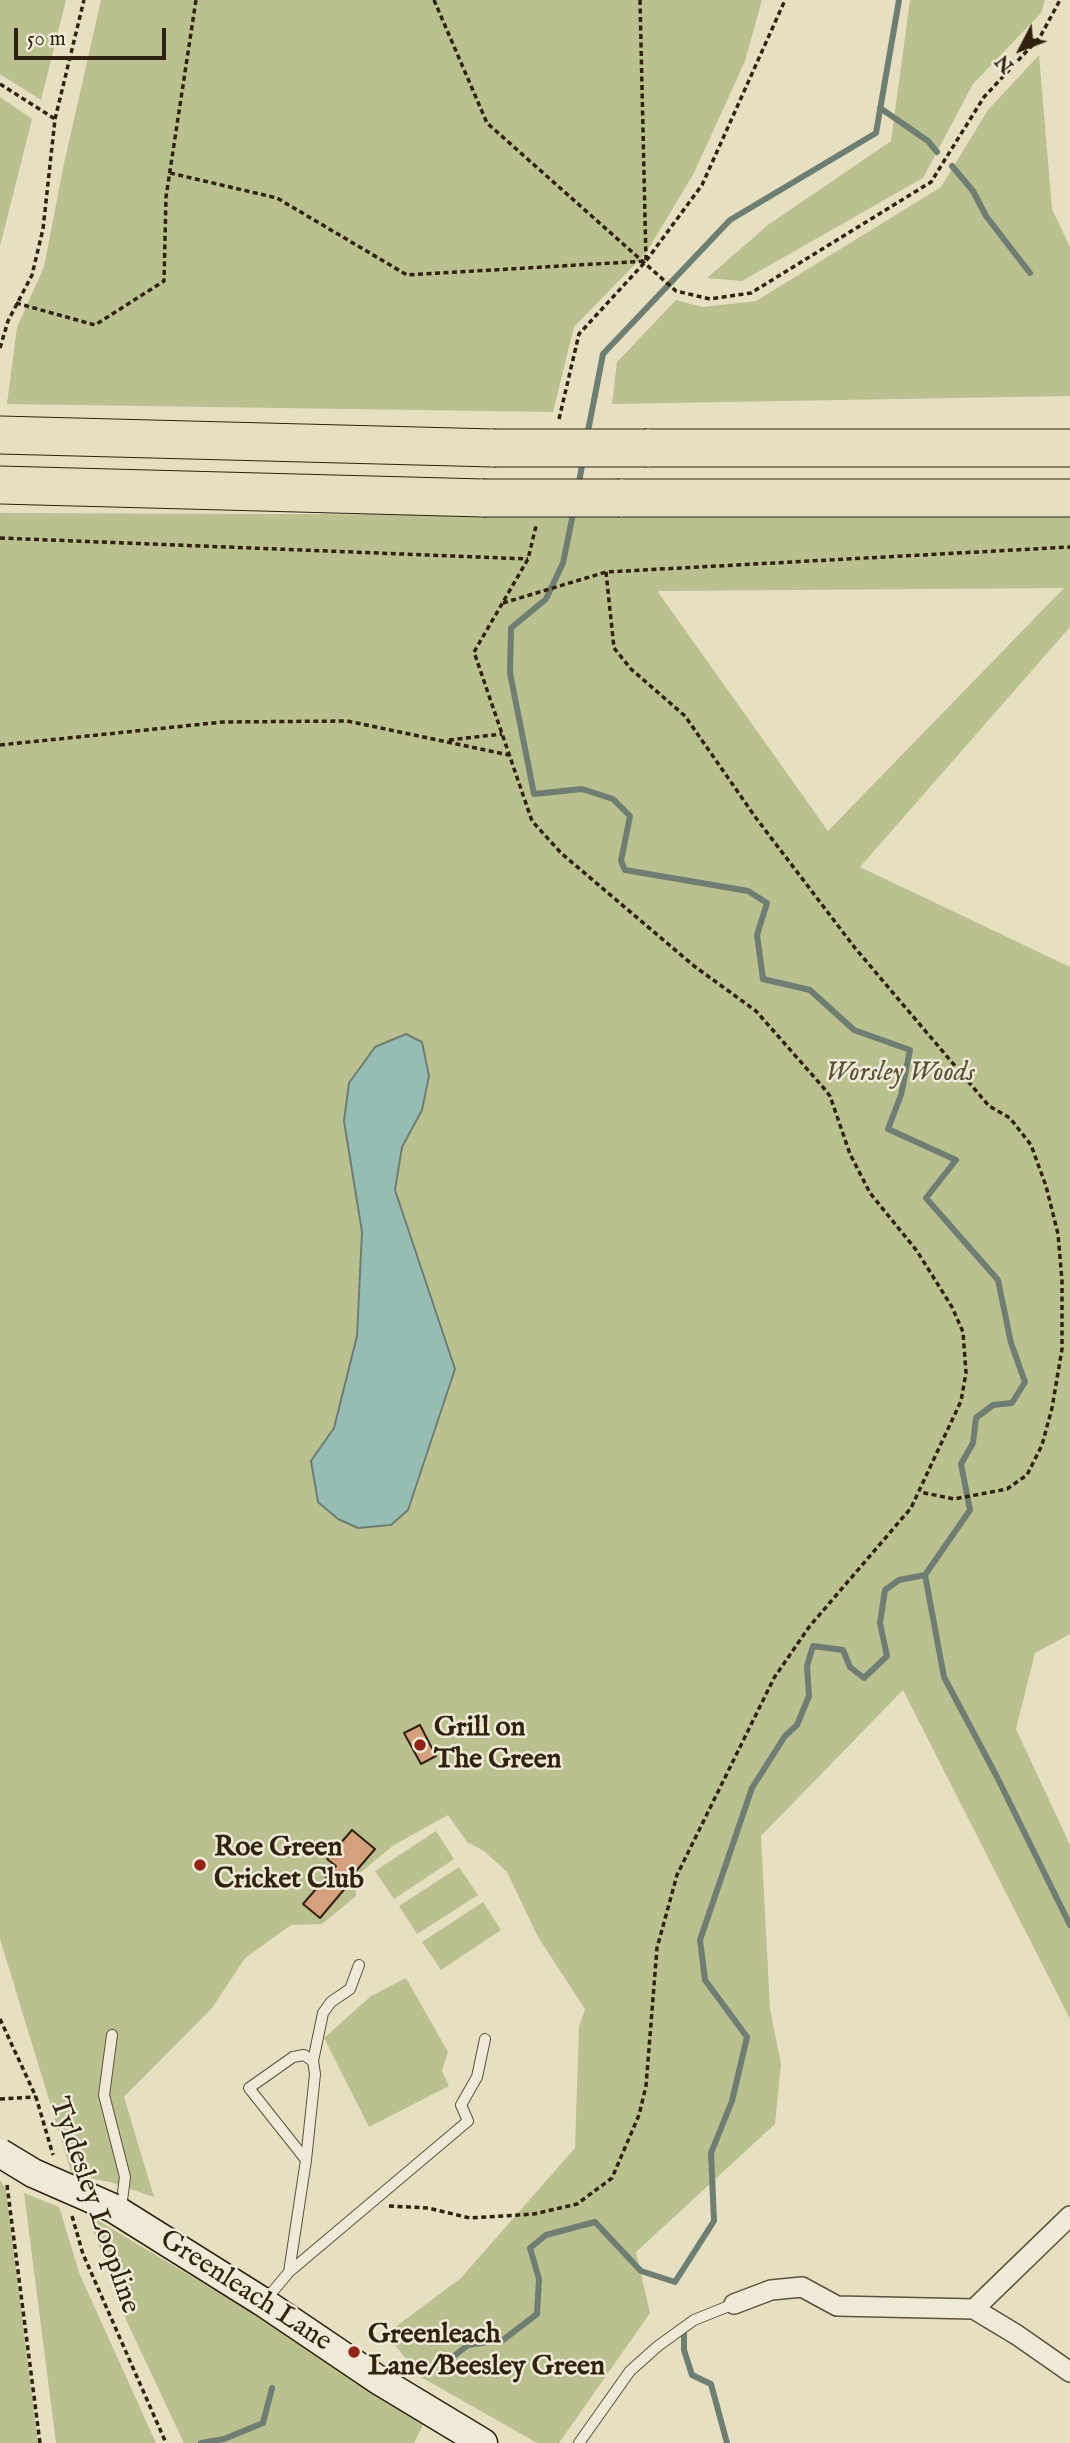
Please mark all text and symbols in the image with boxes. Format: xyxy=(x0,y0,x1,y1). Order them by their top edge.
scale bar xyxy=(18,14,170,58)
north arrow xyxy=(986,14,1056,84)
text: 50 m xyxy=(27,26,66,53)
text: N xyxy=(991,49,1020,77)
park label: Worsley Woods xyxy=(825,1057,975,1091)
place label: Grill on The Green xyxy=(434,1712,561,1778)
marker: Grill on The Green xyxy=(412,1737,428,1753)
place label: Roe Green Cricket Club xyxy=(214,1832,364,1898)
marker: Roe Green Cricket Club xyxy=(192,1857,208,1873)
street label: Tyldesley Loopline xyxy=(40,2094,146,2318)
street label: Greenleach Lane xyxy=(153,2224,337,2360)
place label: Greenleach Lane/Beesley Green xyxy=(368,2319,605,2385)
marker: Greenleach Lane/Beesley Green xyxy=(346,2344,362,2360)

